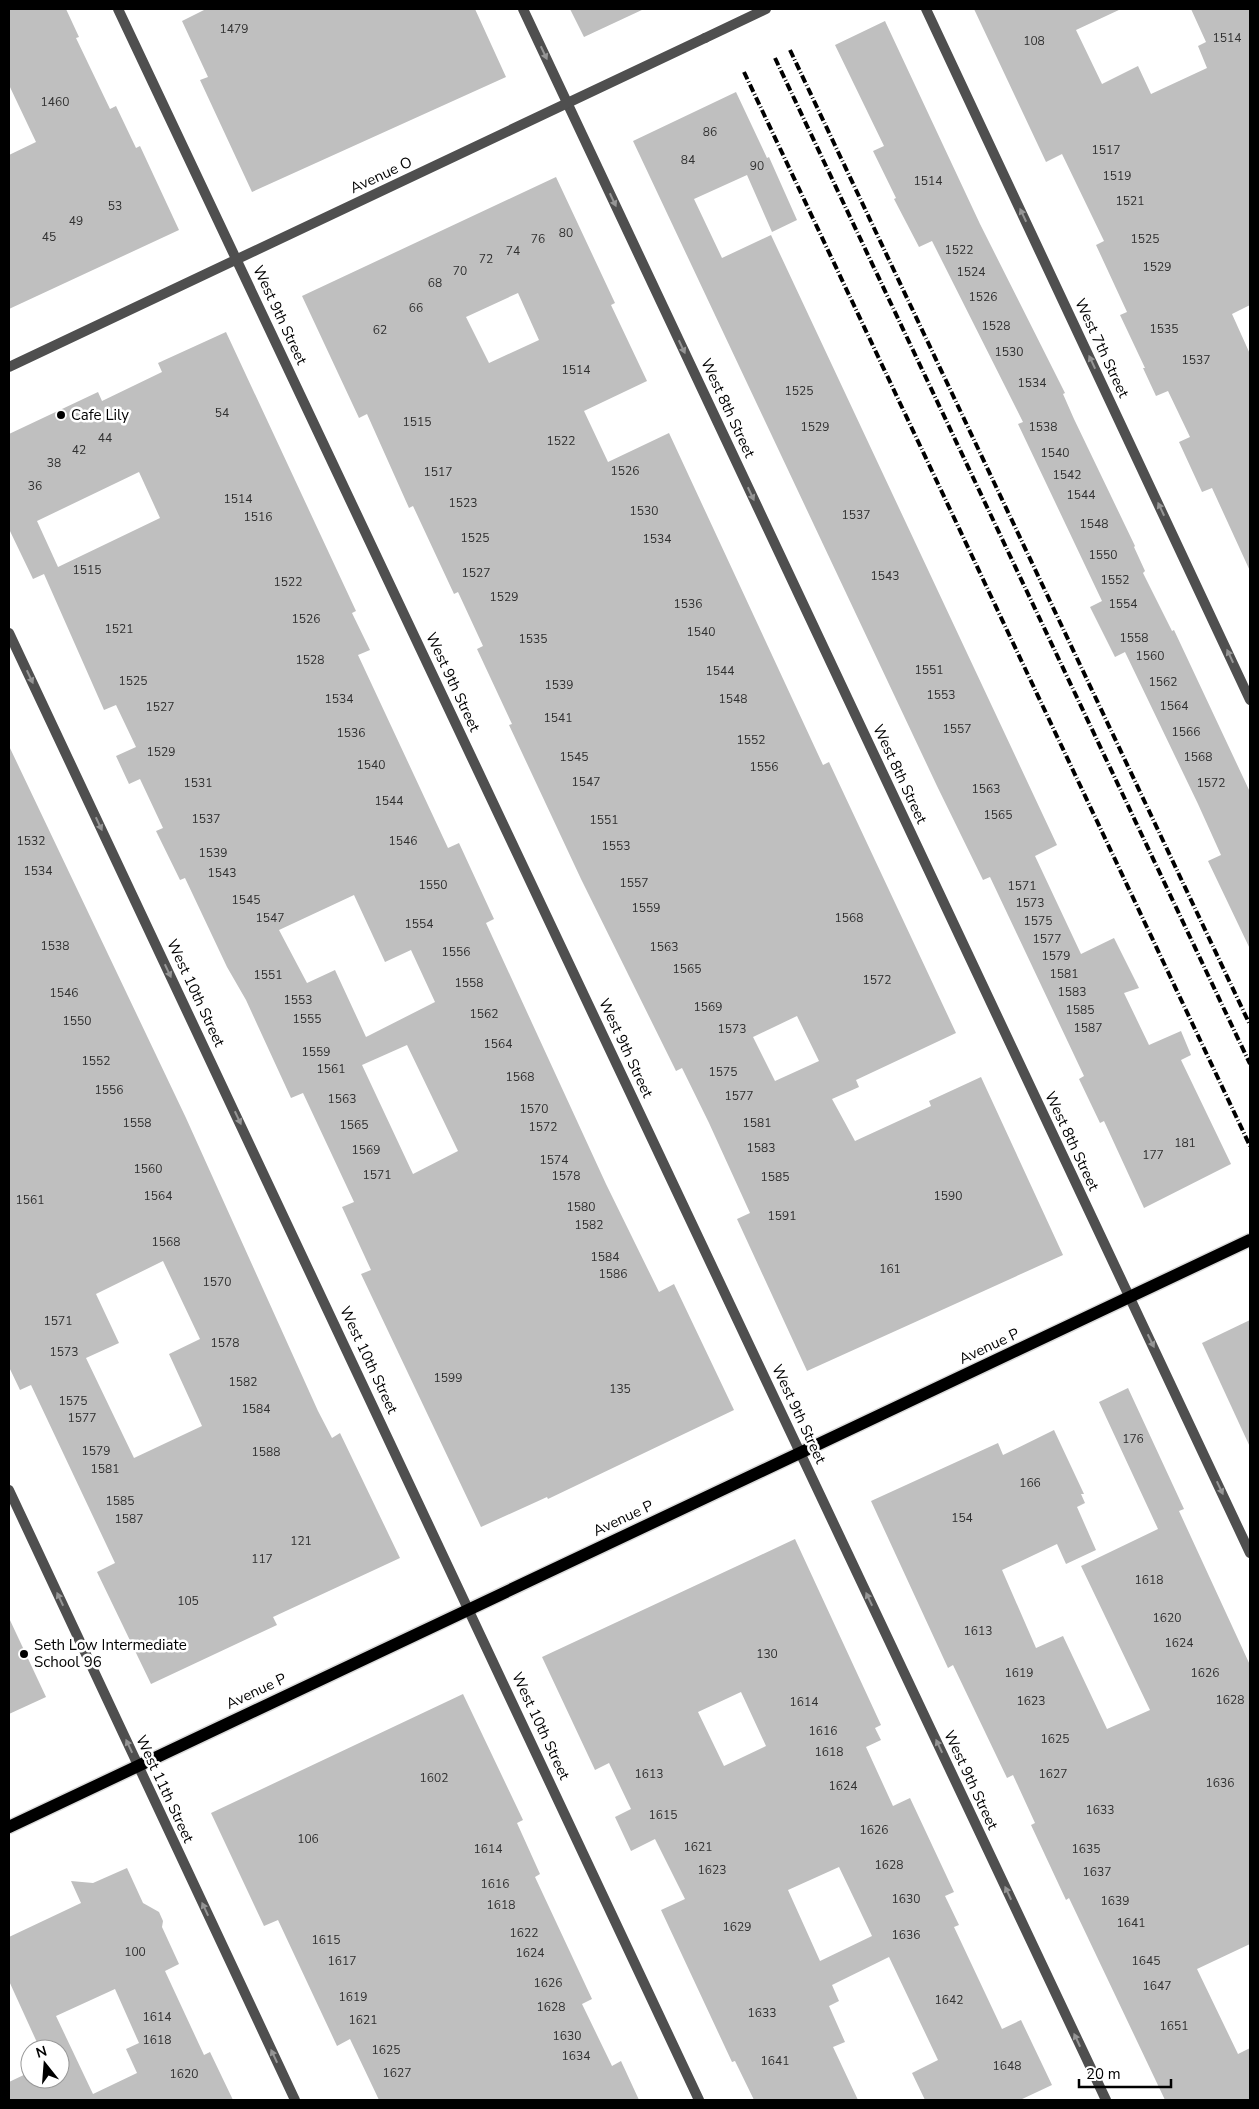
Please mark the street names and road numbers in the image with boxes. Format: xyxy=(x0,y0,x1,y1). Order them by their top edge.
street label: Avenue O xyxy=(347,152,415,198)
street label: West 9th Street xyxy=(248,262,312,369)
street label: West 7th Street xyxy=(1070,295,1134,402)
street label: West 8th Street xyxy=(696,355,760,462)
street label: West 9th Street xyxy=(421,629,485,736)
street label: West 8th Street xyxy=(868,721,932,828)
street label: West 10th Street xyxy=(162,936,230,1051)
street label: West 9th Street xyxy=(594,995,658,1102)
street label: West 8th Street xyxy=(1040,1088,1104,1195)
street label: West 10th Street xyxy=(335,1303,403,1418)
street label: Avenue P xyxy=(956,1323,1023,1369)
street label: West 9th Street xyxy=(767,1361,831,1468)
street label: Avenue P xyxy=(590,1495,657,1541)
street label: Avenue P xyxy=(223,1668,290,1714)
street label: West 10th Street xyxy=(507,1669,575,1784)
street label: West 9th Street xyxy=(939,1727,1003,1834)
street label: West 11th Street xyxy=(131,1732,199,1847)

